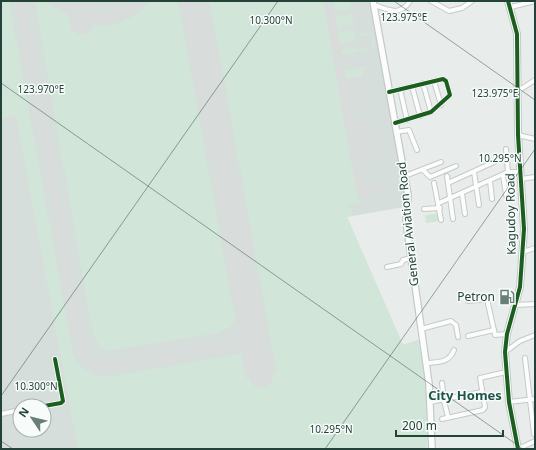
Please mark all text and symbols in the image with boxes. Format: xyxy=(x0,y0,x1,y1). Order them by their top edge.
text: 123.975°E xyxy=(381,10,427,24)
text: 10.300°N xyxy=(249,13,293,27)
text: 123.970°E xyxy=(18,82,64,96)
text: 123.975°E xyxy=(472,86,518,100)
text: 10.295°N xyxy=(478,151,522,165)
street label: General Aviation Road xyxy=(393,161,422,287)
street label: Kagudoy Road xyxy=(501,173,520,255)
place label: Petron xyxy=(457,288,495,305)
fuel station icon: Petron xyxy=(498,288,516,306)
text: 10.300°N xyxy=(14,379,58,393)
district label: City Homes xyxy=(428,386,502,404)
north arrow xyxy=(12,398,52,438)
text: N xyxy=(15,404,32,420)
scale bar xyxy=(396,412,503,438)
text: 200 m xyxy=(402,417,437,434)
text: 10.295°N xyxy=(309,422,353,436)

